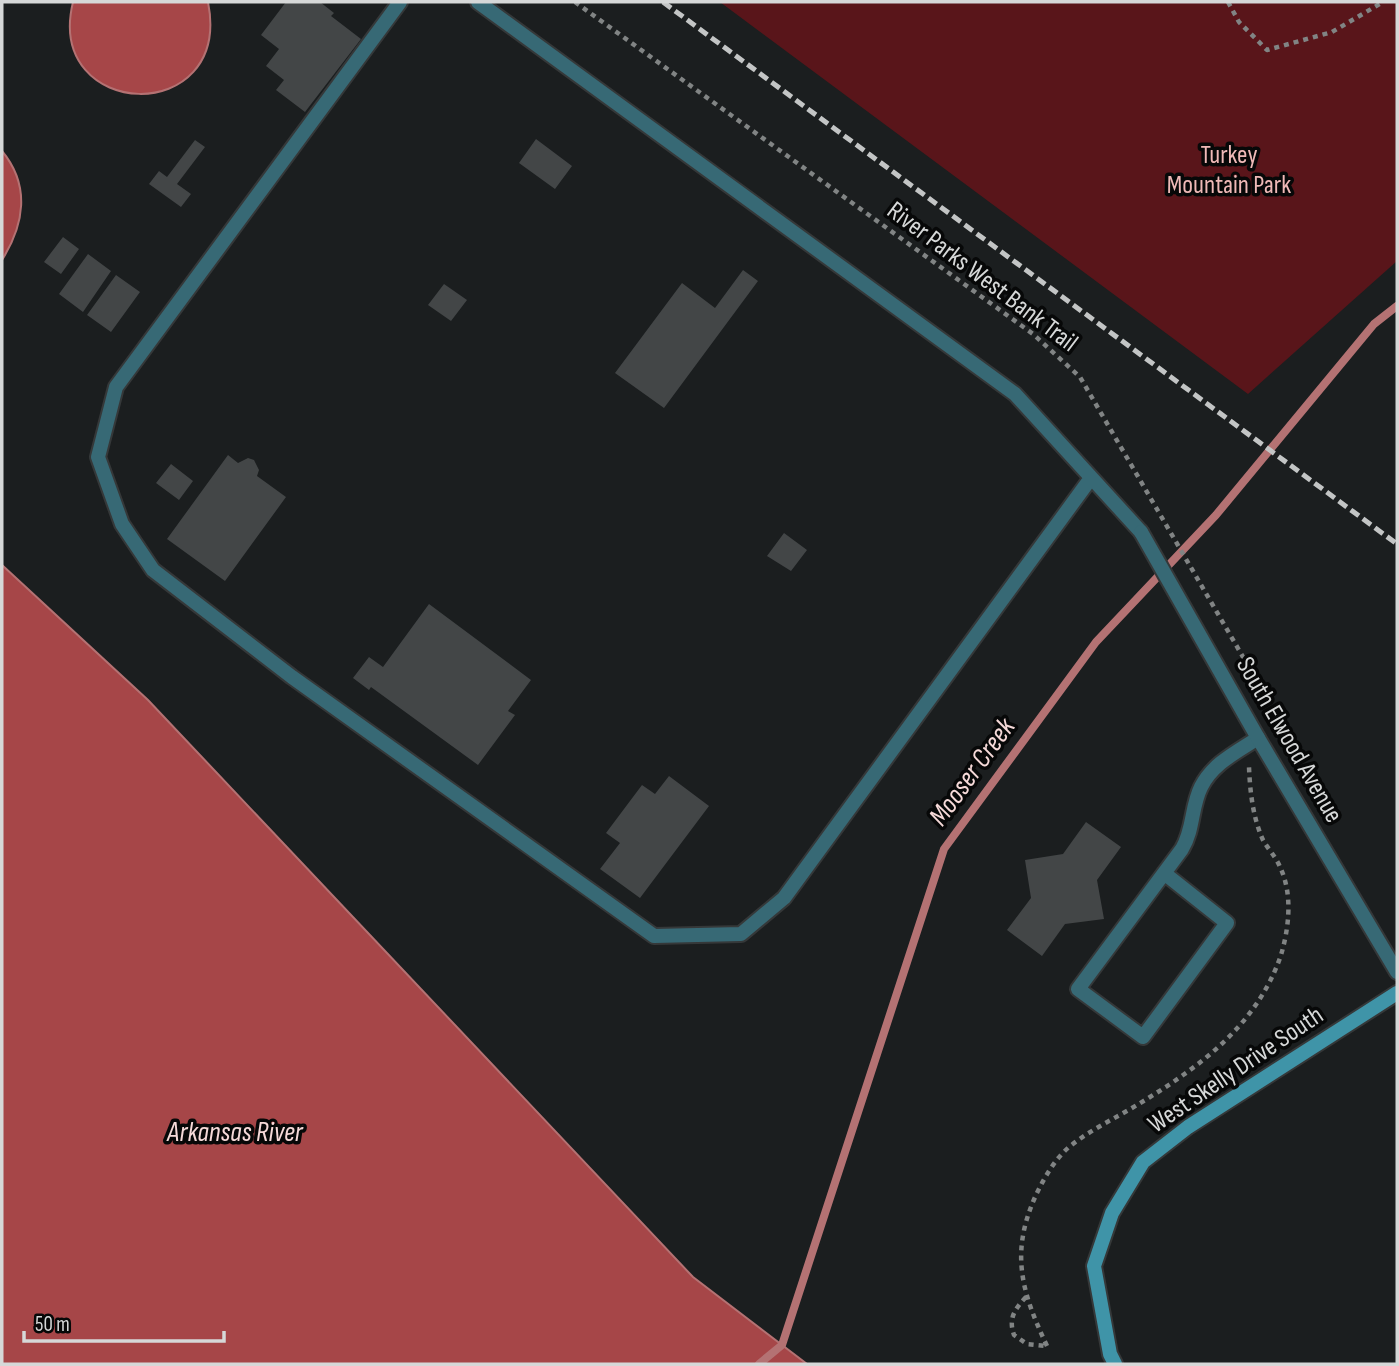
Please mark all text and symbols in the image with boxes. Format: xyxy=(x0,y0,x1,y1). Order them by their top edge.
park label: Turkey Mountain Park xyxy=(1167,140,1291,201)
street label: River Parks West Bank Trail xyxy=(881,195,1083,359)
street label: South Elwood Avenue xyxy=(1229,652,1349,828)
water label: Mooser Creek xyxy=(922,710,1023,832)
street label: West Skelly Drive South xyxy=(1142,1000,1330,1140)
water label: Arkansas River xyxy=(166,1116,304,1149)
scale bar xyxy=(24,1300,224,1344)
text: 50 m xyxy=(35,1312,70,1337)

